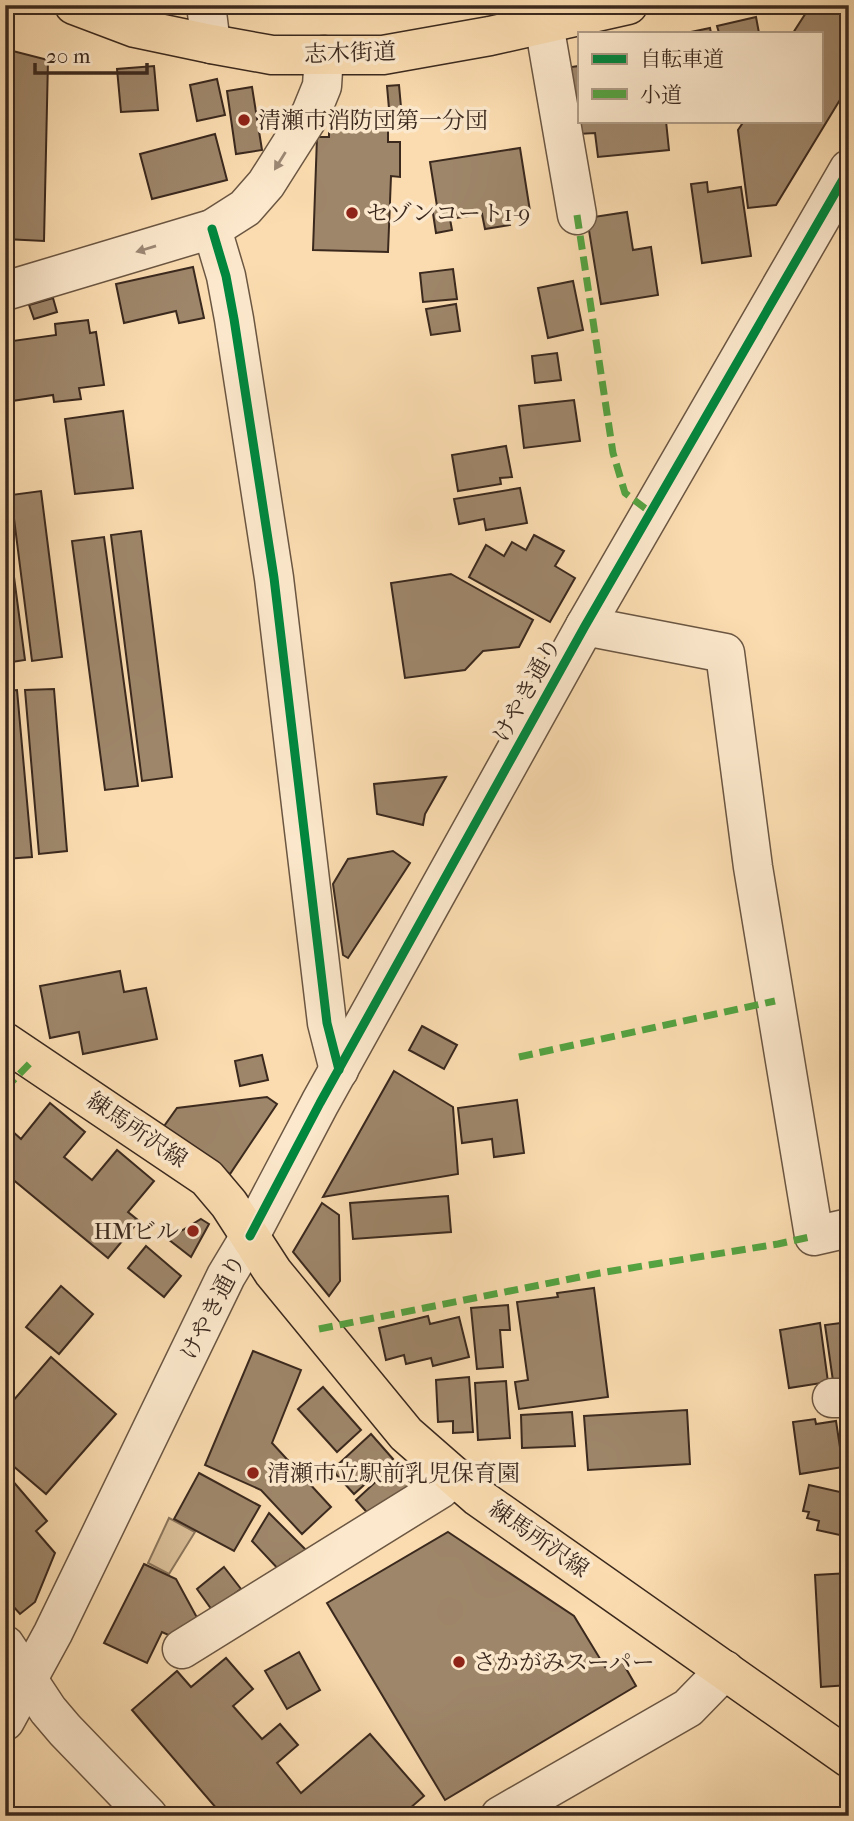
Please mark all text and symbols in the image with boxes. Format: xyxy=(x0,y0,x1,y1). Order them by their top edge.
scale bar xyxy=(35,32,147,76)
legend xyxy=(578,32,822,122)
street label: 志木街道 xyxy=(304,38,396,68)
text: 20 m xyxy=(46,44,91,68)
text: 自転車道 xyxy=(640,47,724,71)
text: 小道 xyxy=(640,83,682,107)
place label: 清瀬市消防団第一分団 xyxy=(258,107,488,134)
marker: 清瀬市消防団第一分団 xyxy=(236,112,252,128)
one-way arrow xyxy=(274,152,287,171)
place label: セゾンコート1-9 xyxy=(366,200,530,227)
marker: セゾンコート1-9 xyxy=(344,205,360,221)
one-way arrow xyxy=(136,244,157,254)
street label: けやき通り xyxy=(487,633,567,747)
street label: 練馬所沢線 xyxy=(82,1087,192,1173)
place label: HMビル xyxy=(94,1218,179,1245)
marker: HMビル xyxy=(185,1223,201,1239)
street label: けやき通り xyxy=(175,1250,251,1364)
place label: 清瀬市立駅前乳児保育園 xyxy=(267,1460,520,1487)
marker: 清瀬市立駅前乳児保育園 xyxy=(245,1465,261,1481)
street label: 練馬所沢線 xyxy=(484,1495,594,1583)
place label: さかがみスーパー xyxy=(473,1649,655,1676)
marker: さかがみスーパー xyxy=(451,1654,467,1670)

